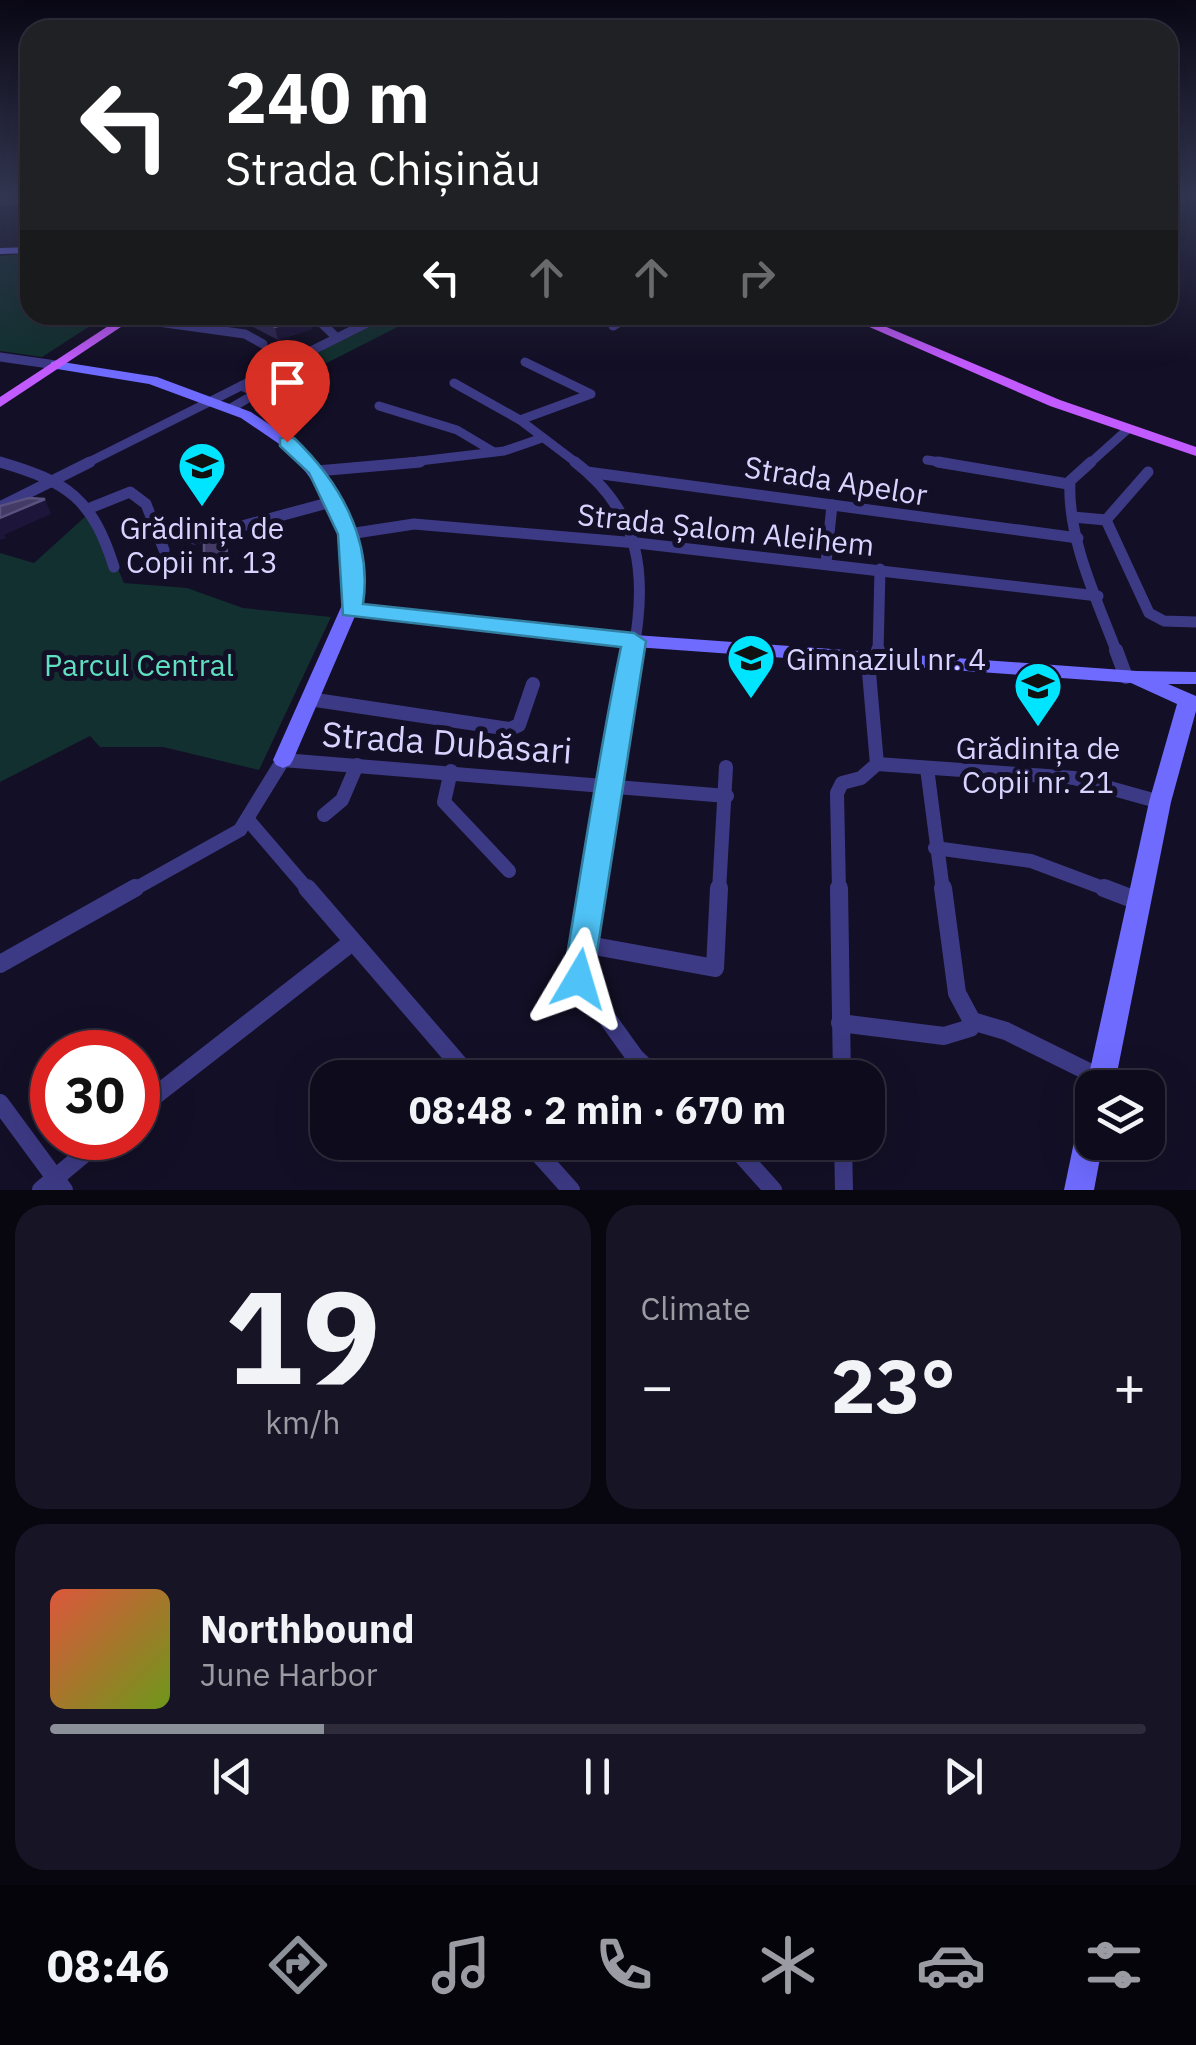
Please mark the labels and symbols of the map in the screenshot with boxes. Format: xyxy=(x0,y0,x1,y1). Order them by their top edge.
pin xyxy=(245,340,330,443)
school or university icon: Grădinița de Copii nr. 13 xyxy=(176,440,228,508)
street label: Strada Apelor xyxy=(742,446,930,514)
street label: Strada Șalom Aleihem xyxy=(576,494,876,564)
place label: Grădinița de Copii nr. 13 xyxy=(120,508,284,581)
school or university icon: Gimnaziul nr. 4 xyxy=(725,632,777,700)
place label: Gimnaziul nr. 4 xyxy=(786,639,986,678)
park label: Parcul Central xyxy=(44,645,234,684)
school or university icon: Grădinița de Copii nr. 21 xyxy=(1012,660,1064,728)
street label: Strada Dubăsari xyxy=(320,710,574,774)
place label: Grădinița de Copii nr. 21 xyxy=(956,728,1120,801)
position arrow xyxy=(527,927,631,1031)
speed limit sign: 30 xyxy=(30,1030,160,1160)

